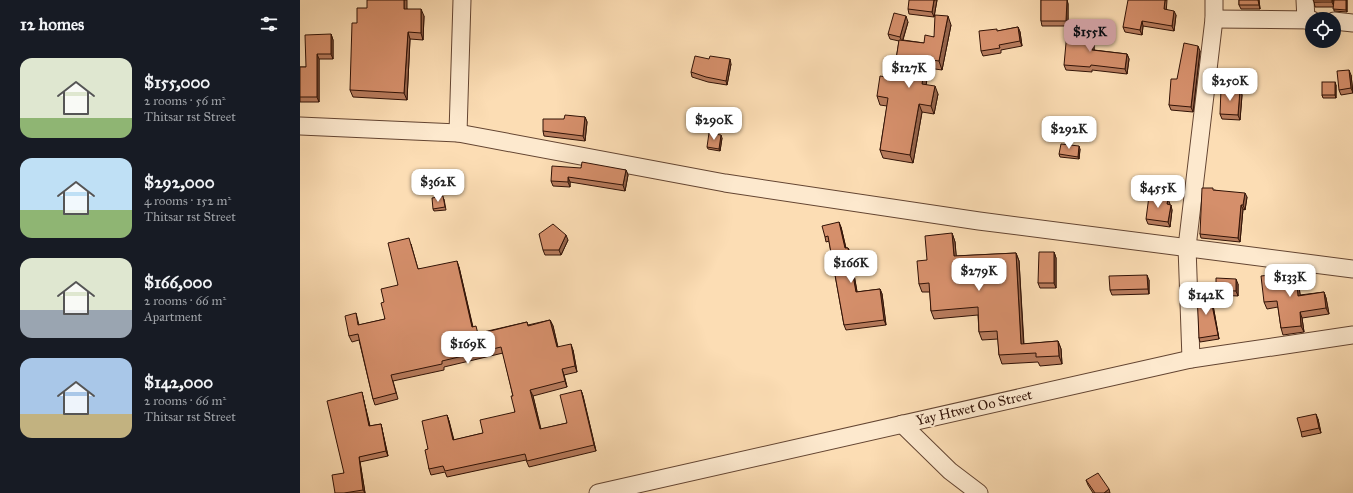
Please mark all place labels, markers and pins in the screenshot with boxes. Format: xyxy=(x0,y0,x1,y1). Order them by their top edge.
pin: $155K xyxy=(1062,19,1118,53)
pin: $127K xyxy=(881,55,937,89)
pin: $250K xyxy=(1202,68,1258,102)
pin: $290K xyxy=(686,107,742,141)
pin: $292K xyxy=(1041,116,1097,150)
pin: $362K xyxy=(410,169,466,203)
pin: $455K xyxy=(1130,175,1186,209)
pin: $166K xyxy=(823,250,879,284)
pin: $279K xyxy=(951,258,1007,292)
pin: $133K xyxy=(1262,264,1318,298)
pin: $142K xyxy=(1178,282,1234,316)
pin: $169K xyxy=(440,331,496,365)

